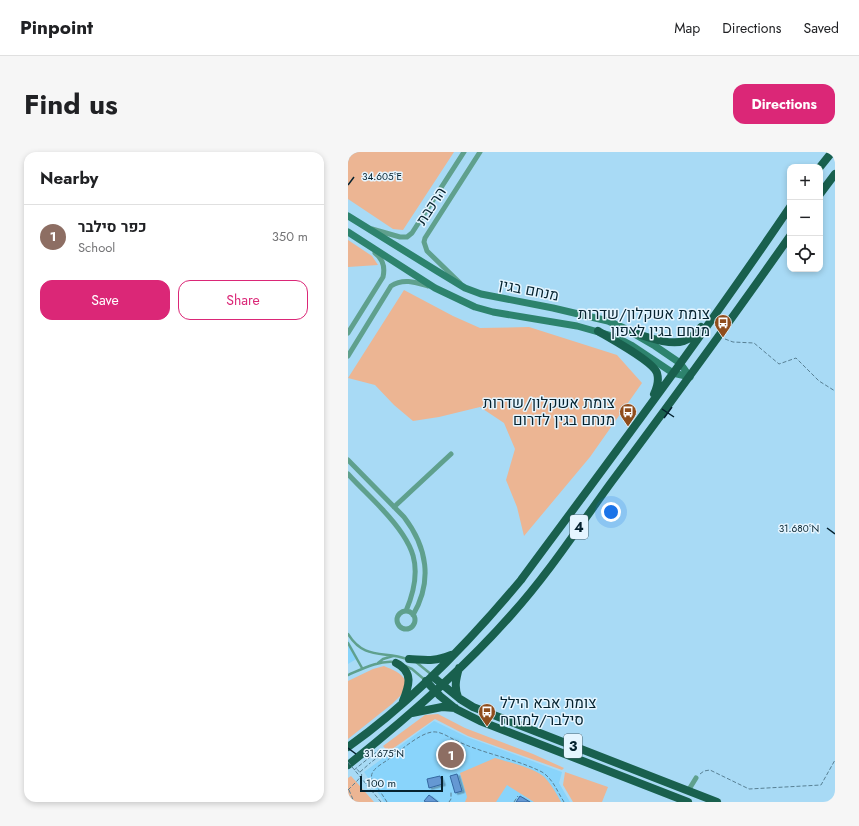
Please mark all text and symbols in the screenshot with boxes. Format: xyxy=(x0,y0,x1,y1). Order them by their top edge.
text: Pinpoint xyxy=(20,14,93,41)
text: Map xyxy=(674,18,700,38)
text: Directions xyxy=(722,18,782,38)
text: Saved xyxy=(804,18,839,38)
text: Find us xyxy=(24,84,118,125)
button: Directions xyxy=(733,84,835,124)
map controls xyxy=(787,164,823,272)
button: + xyxy=(787,164,823,200)
text: Nearby xyxy=(40,166,98,190)
text: 34.605°E xyxy=(362,169,402,184)
street label: הרכבת xyxy=(410,183,452,229)
button: − xyxy=(787,200,823,236)
text: כפר סילבר xyxy=(78,216,147,238)
text: 1 xyxy=(50,227,56,246)
text: 350 m xyxy=(272,227,308,246)
button: locate xyxy=(787,236,823,272)
text: School xyxy=(78,238,115,257)
street label: מנחם בגין xyxy=(497,273,561,307)
button: Save xyxy=(40,280,170,320)
button: Share xyxy=(178,280,308,320)
place label: צומת אשקלון/שדרות מנחם בגין לצפון xyxy=(578,303,710,342)
bus stop icon: צומת אשקלון/שדרות מנחם בגין לצפון xyxy=(713,313,733,338)
place label: צומת אשקלון/שדרות מנחם בגין לדרום xyxy=(483,392,615,431)
bus stop icon: צומת אשקלון/שדרות מנחם בגין לדרום xyxy=(618,402,638,427)
your location xyxy=(601,502,621,522)
road number: 4 xyxy=(570,515,588,539)
text: 31.680°N xyxy=(779,521,819,536)
place label: צומת אבא הילל סילבר/למזרח xyxy=(500,692,596,731)
bus stop icon: צומת אבא הילל סילבר/למזרח xyxy=(477,702,497,727)
road number: 3 xyxy=(564,734,582,758)
pin: 1 xyxy=(438,740,464,770)
text: 31.675°N xyxy=(364,746,404,761)
scale bar xyxy=(360,774,443,793)
text: 100 m xyxy=(366,775,396,791)

